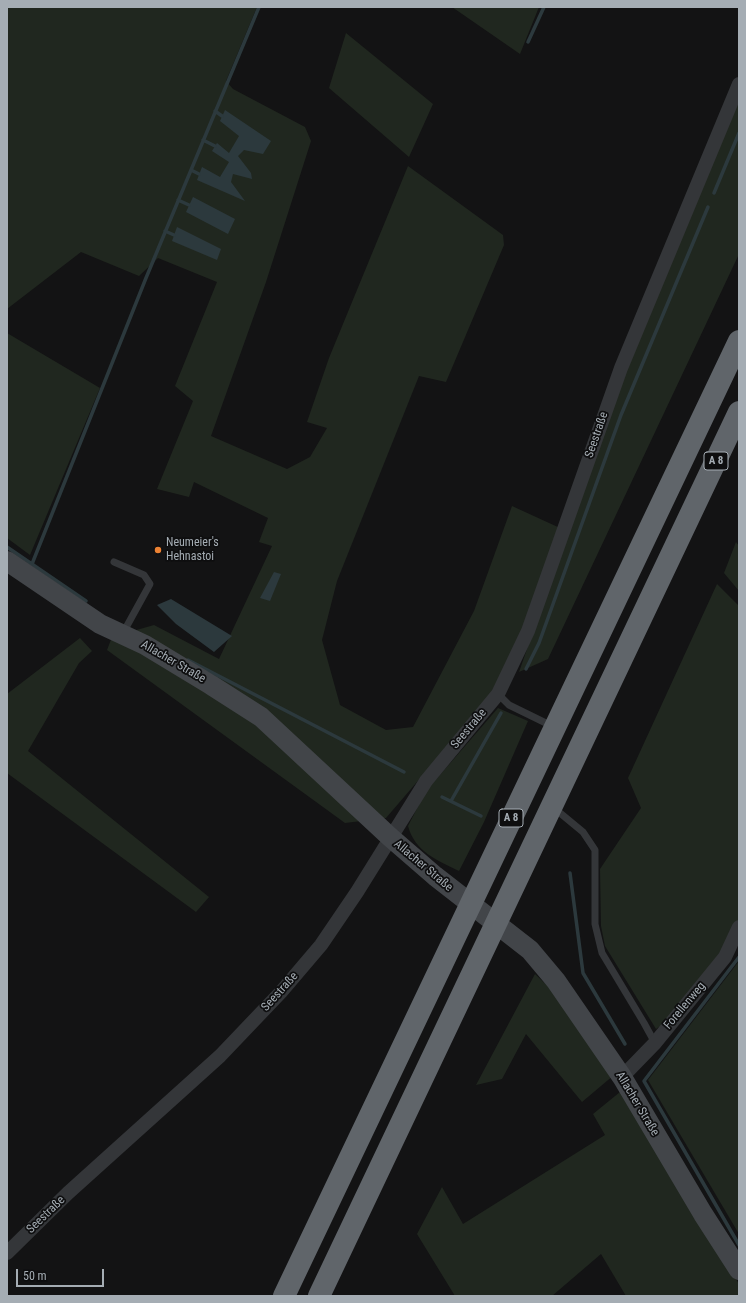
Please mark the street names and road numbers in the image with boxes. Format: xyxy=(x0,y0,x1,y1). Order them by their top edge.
street label: Seestraße xyxy=(582,410,612,460)
road number: A 8 xyxy=(704,452,728,470)
street label: Allacher Straße xyxy=(138,638,208,686)
street label: Seestraße xyxy=(448,706,490,752)
road number: A 8 xyxy=(499,809,523,827)
street label: Allacher Straße xyxy=(391,837,455,895)
street label: Seestraße xyxy=(259,970,301,1014)
street label: Forellenweg xyxy=(661,979,709,1033)
street label: Allacher Straße xyxy=(612,1069,662,1139)
street label: Seestraße xyxy=(24,1193,68,1237)

